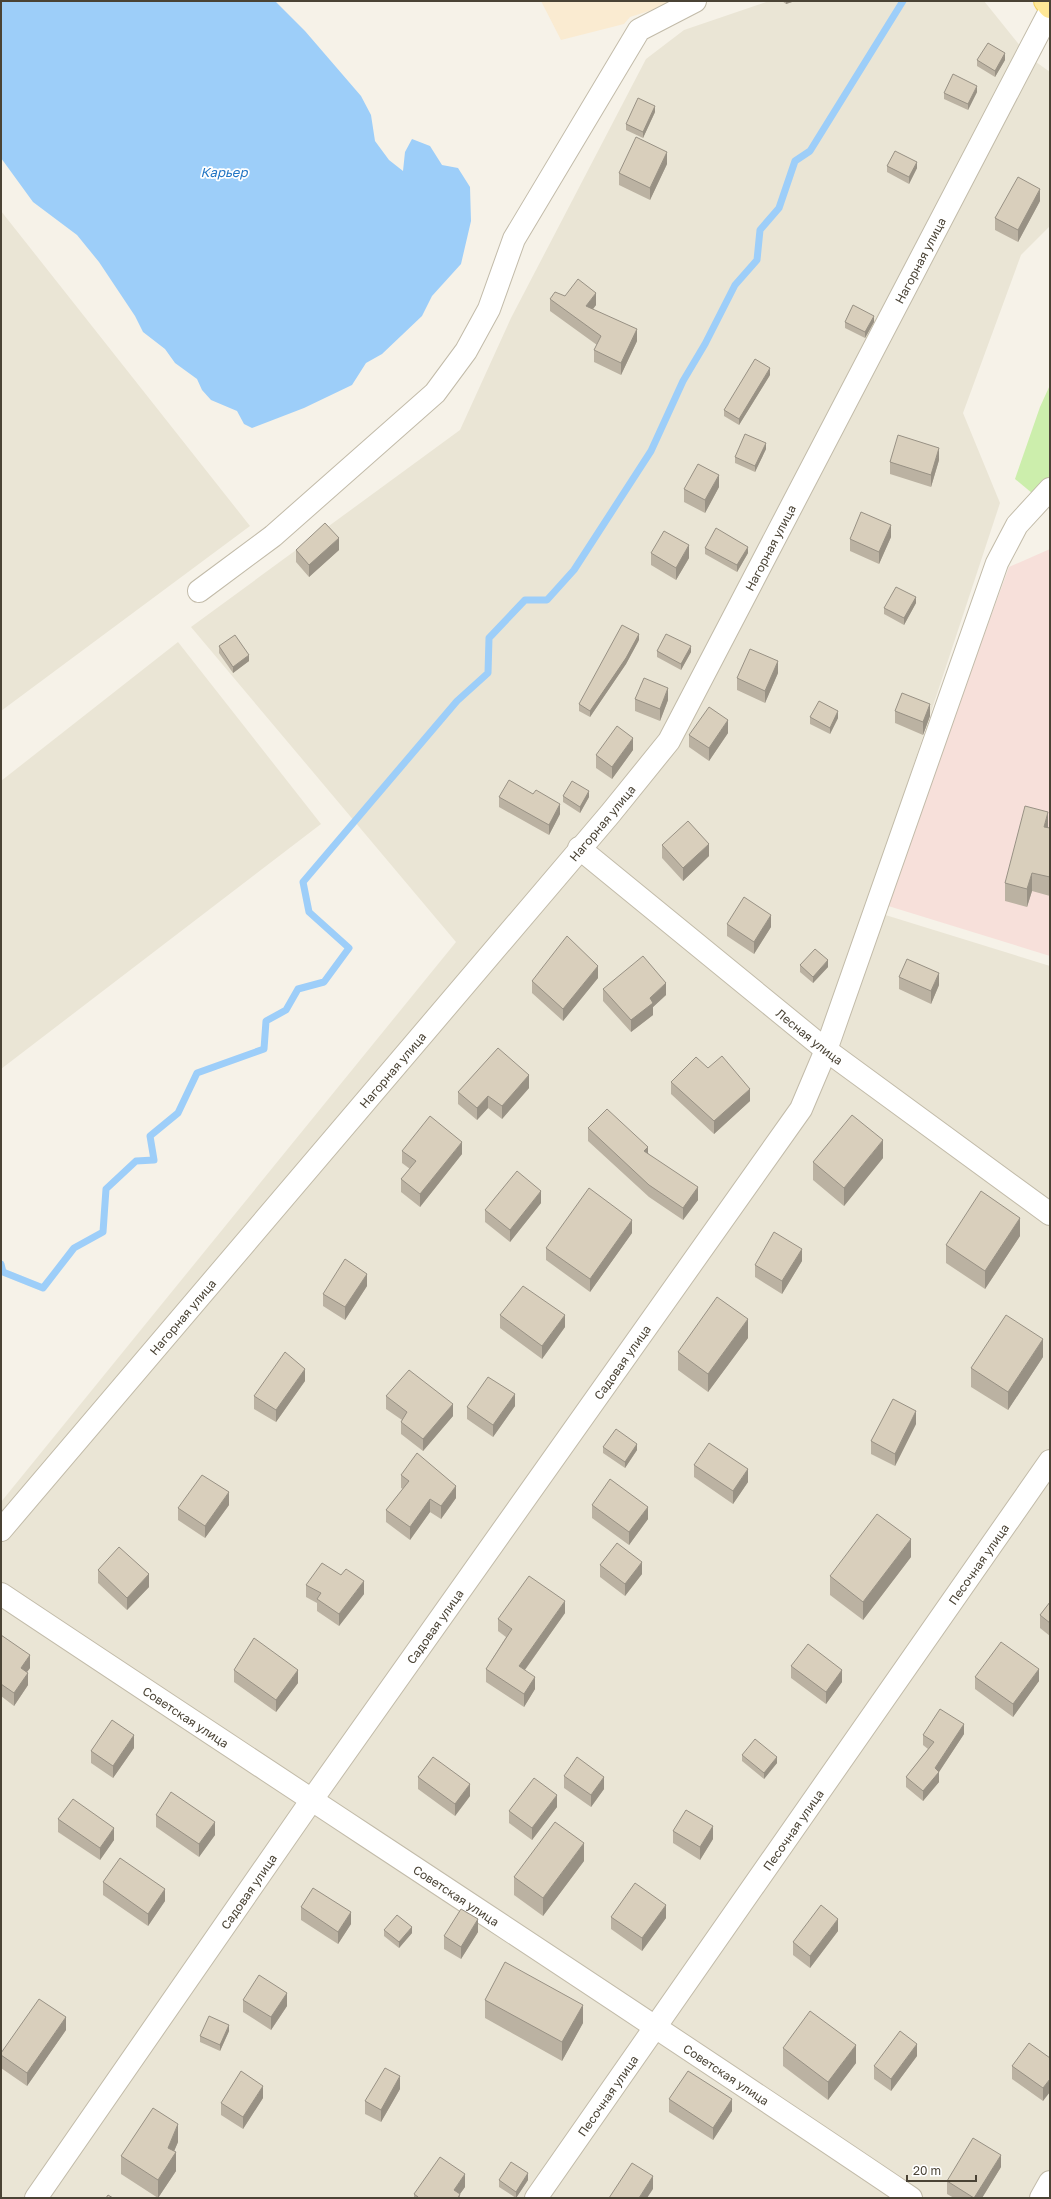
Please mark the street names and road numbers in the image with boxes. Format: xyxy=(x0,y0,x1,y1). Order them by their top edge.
street label: Нагорная улица xyxy=(891,215,948,306)
street label: Нагорная улица xyxy=(741,502,799,593)
street label: Нагорная улица xyxy=(566,782,638,864)
street label: Лесная улица xyxy=(773,1005,846,1068)
street label: Нагорная улица xyxy=(356,1029,429,1111)
street label: Нагорная улица xyxy=(146,1276,219,1358)
street label: Садовая улица xyxy=(590,1322,653,1402)
street label: Песочная улица xyxy=(945,1520,1012,1607)
street label: Садовая улица xyxy=(403,1586,466,1667)
street label: Советская улица xyxy=(140,1683,232,1751)
street label: Песочная улица xyxy=(759,1786,826,1873)
street label: Садовая улица xyxy=(217,1851,280,1932)
street label: Советская улица xyxy=(411,1861,502,1929)
street label: Советская улица xyxy=(681,2040,772,2108)
street label: Песочная улица xyxy=(574,2052,641,2139)

